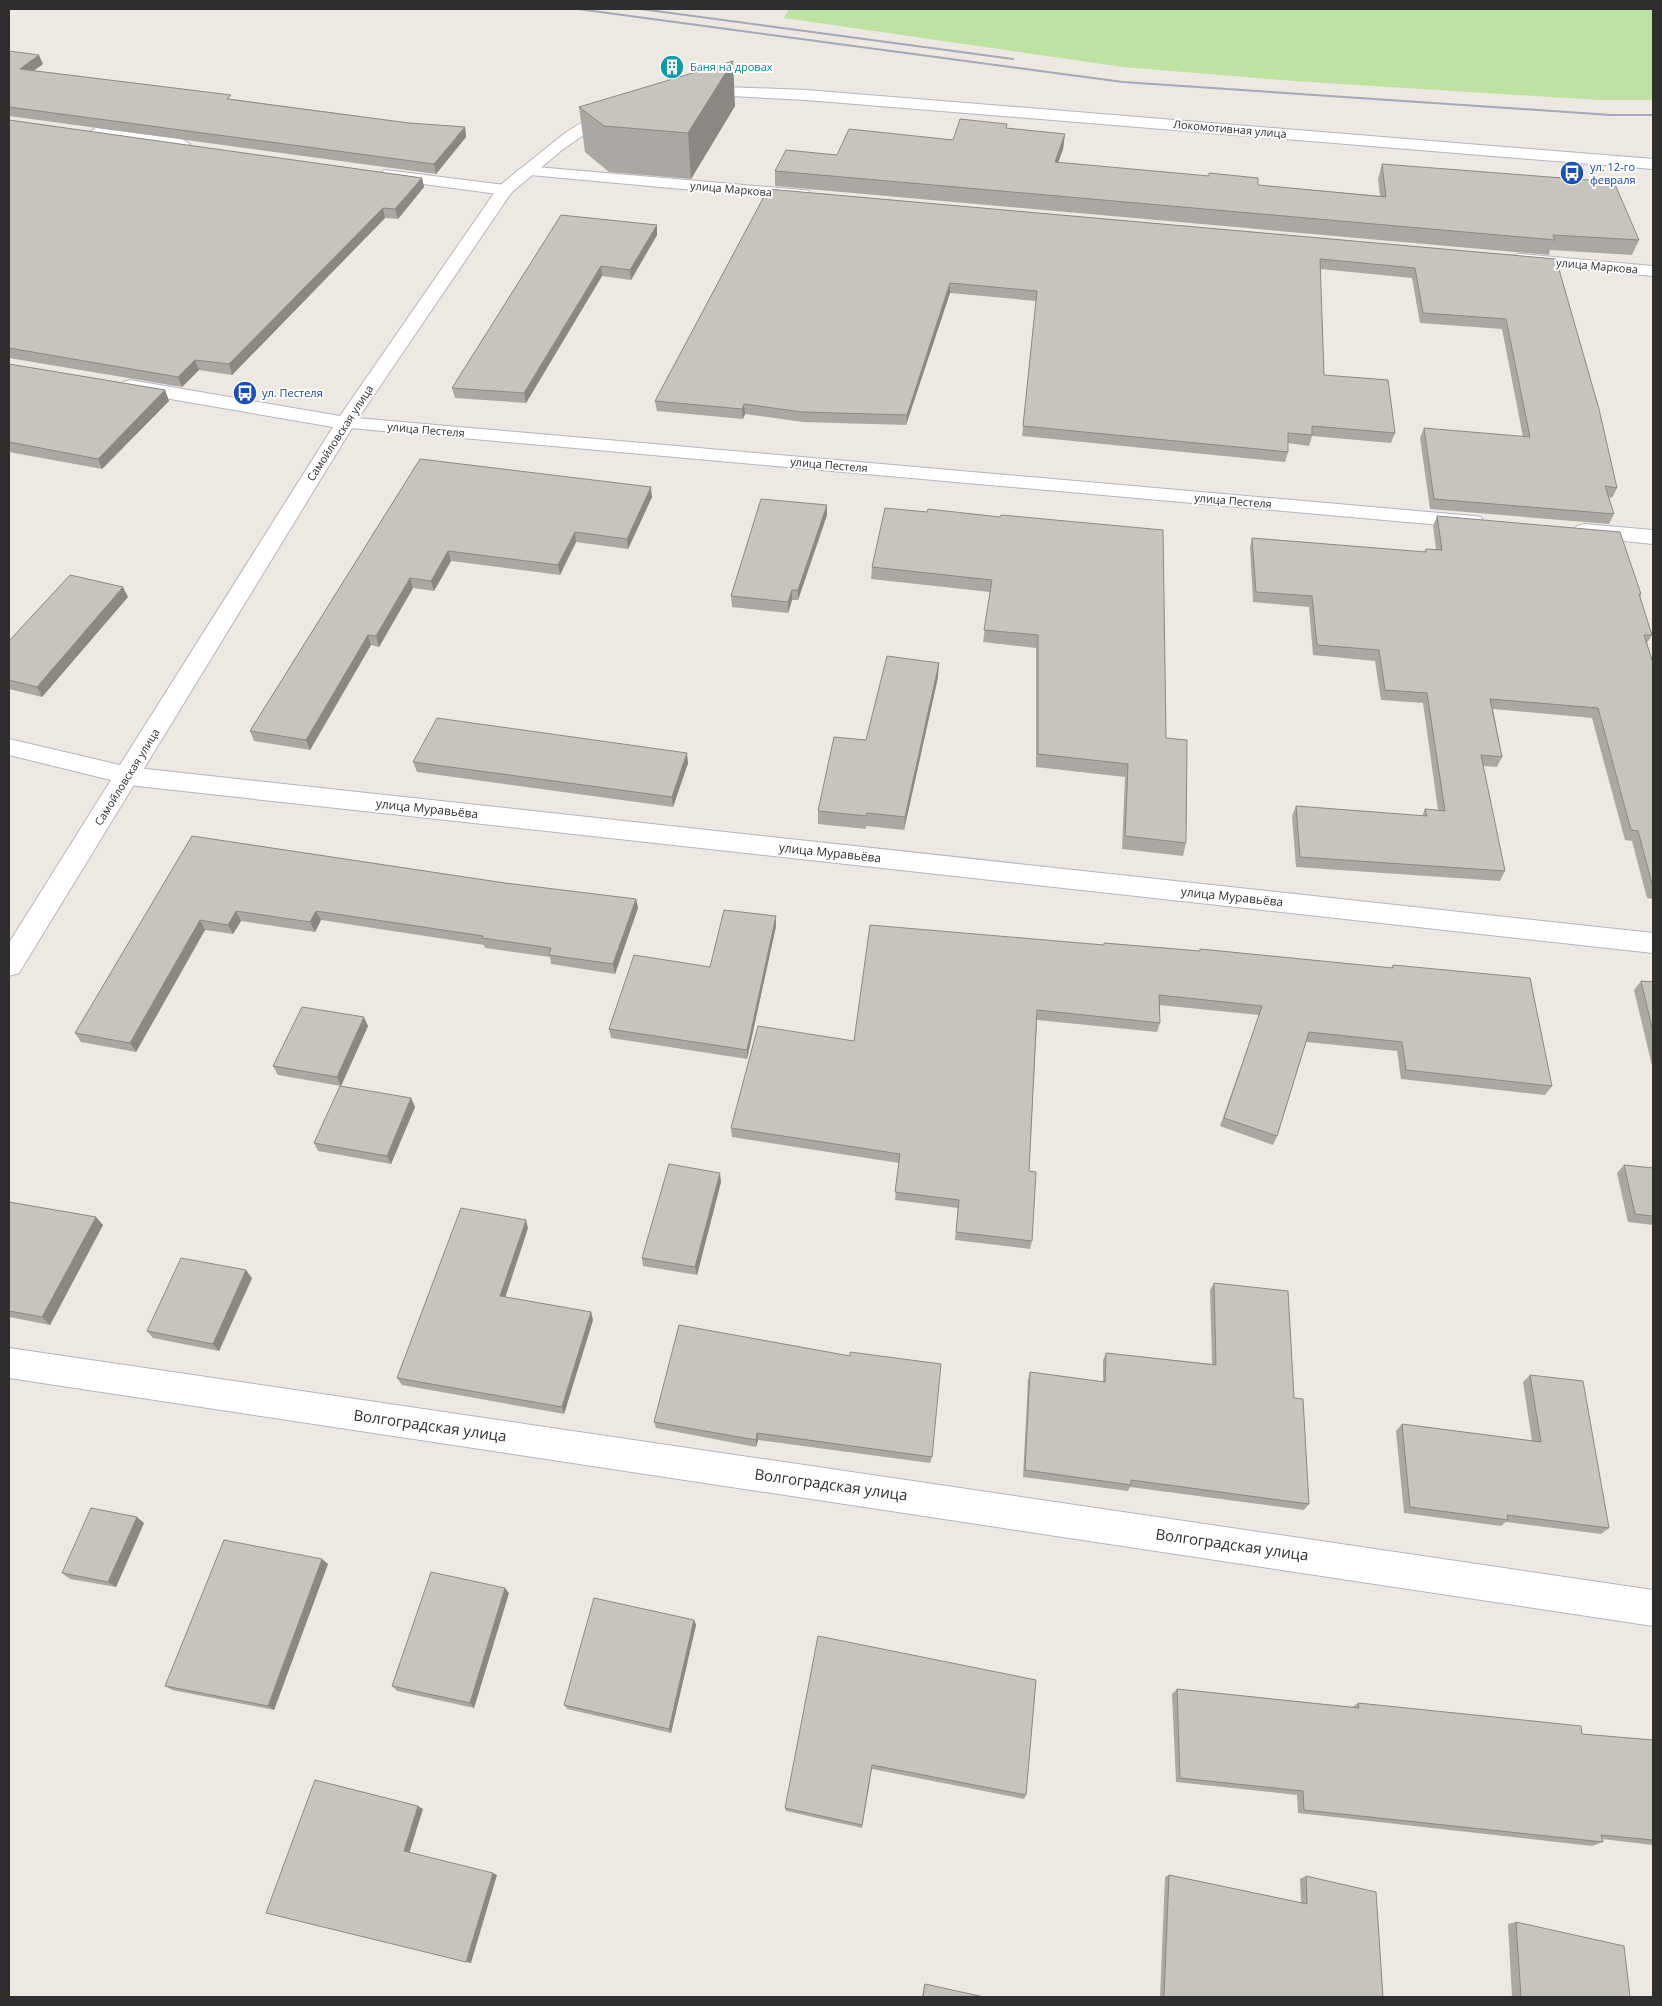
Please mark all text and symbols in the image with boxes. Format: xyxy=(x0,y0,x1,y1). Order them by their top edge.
building icon: Баня на дровах xyxy=(659,54,685,80)
place label: Баня на дровах xyxy=(690,59,773,74)
street label: Локомотивная улица xyxy=(1173,116,1287,141)
place label: ул. 12-го февраля xyxy=(1590,159,1636,187)
bus stop icon: ул. 12-го февраля xyxy=(1559,160,1585,186)
street label: улица Маркова xyxy=(689,177,773,200)
street label: улица Маркова xyxy=(1555,254,1639,277)
bus stop icon: ул. Пестеля xyxy=(232,380,258,406)
street label: Самойловская улица xyxy=(303,382,376,484)
place label: ул. Пестеля xyxy=(262,385,323,400)
street label: улица Пестеля xyxy=(387,419,465,440)
street label: улица Пестеля xyxy=(790,454,868,475)
street label: улица Пестеля xyxy=(1194,490,1272,511)
street label: Самойловская улица xyxy=(91,725,163,828)
street label: улица Муравьёва xyxy=(375,795,479,822)
street label: улица Муравьёва xyxy=(778,839,882,866)
street label: улица Муравьёва xyxy=(1180,883,1284,910)
street label: Волгоградская улица xyxy=(352,1404,508,1446)
street label: Волгоградская улица xyxy=(753,1463,909,1505)
street label: Волгоградская улица xyxy=(1154,1523,1310,1565)

